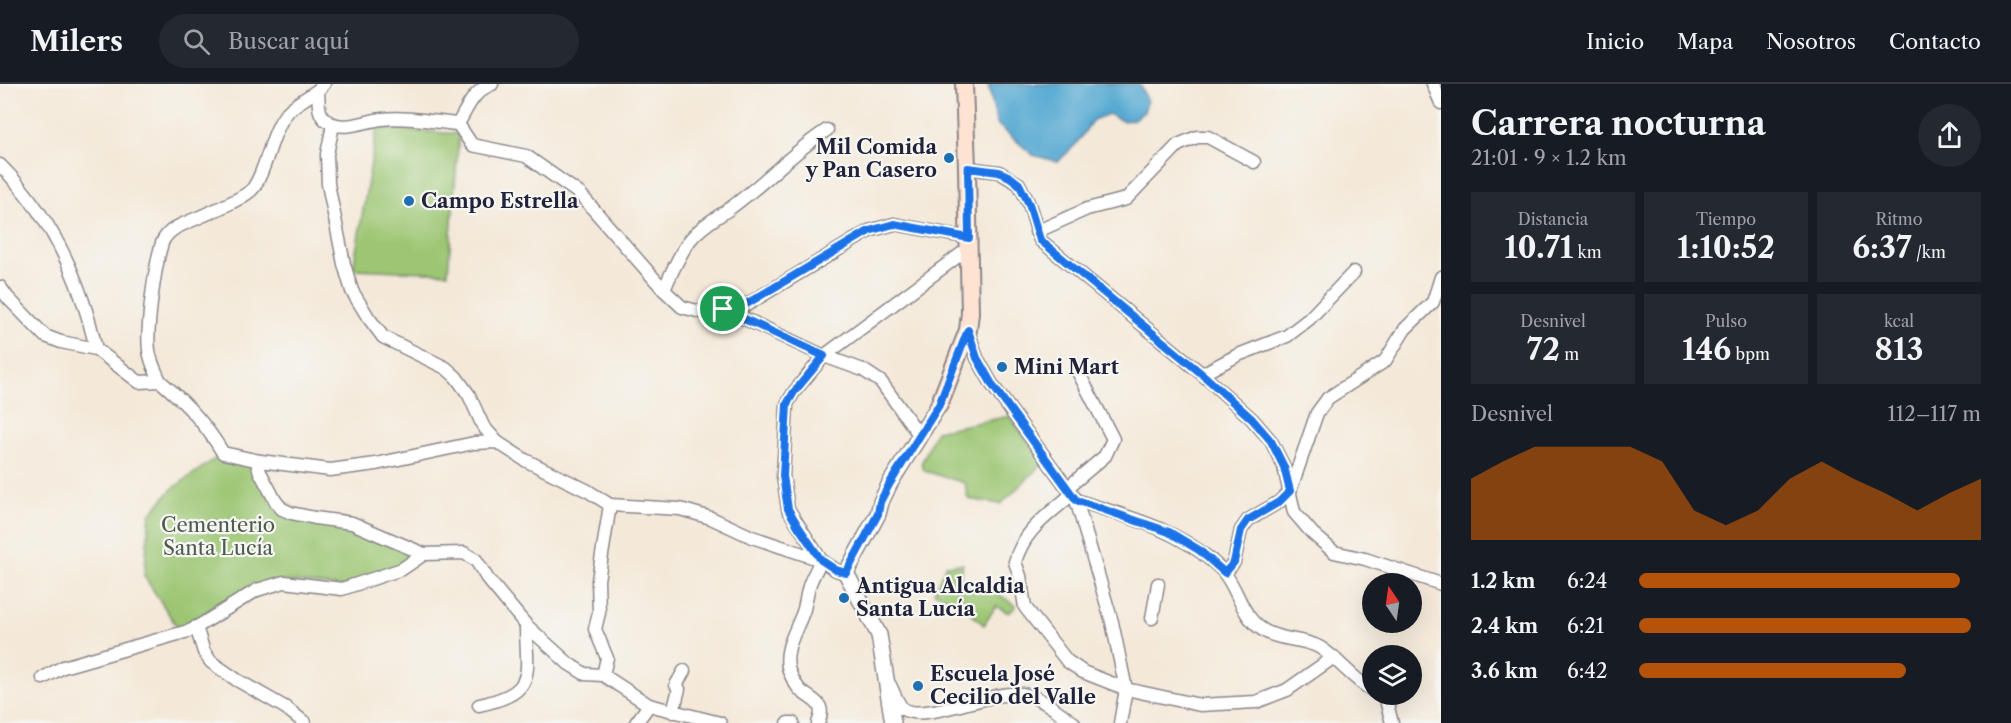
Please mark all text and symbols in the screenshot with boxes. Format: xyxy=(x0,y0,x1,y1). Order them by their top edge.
search box xyxy=(159,14,579,68)
text: Milers xyxy=(30,24,123,58)
icon: search xyxy=(180,25,213,58)
text: Buscar aquí xyxy=(228,28,350,55)
text: Inicio xyxy=(1586,29,1644,54)
text: Mapa xyxy=(1677,29,1733,54)
text: Nosotros xyxy=(1766,29,1856,54)
text: Contacto xyxy=(1889,29,1981,54)
text: Carrera nocturna xyxy=(1471,103,1766,144)
button: share xyxy=(1918,104,1981,167)
place label: Mil Comida y Pan Casero xyxy=(805,135,937,182)
text: 21:01 · 9 × 1.2 km xyxy=(1471,146,1627,170)
marker: Mil Comida y Pan Casero xyxy=(942,151,956,165)
place label: Campo Estrella xyxy=(421,189,579,213)
marker: Campo Estrella xyxy=(402,194,416,208)
text: Distancia xyxy=(1518,209,1588,229)
text: Tiempo xyxy=(1696,209,1756,229)
text: Ritmo xyxy=(1876,209,1922,229)
text: 10.71 xyxy=(1504,229,1573,266)
text: 1:10:52 xyxy=(1677,229,1775,266)
text: 6:37 xyxy=(1852,229,1912,266)
text: km xyxy=(1573,242,1602,262)
text: /km xyxy=(1912,242,1946,262)
pin xyxy=(697,283,748,334)
icon: arrive xyxy=(706,292,739,325)
text: Desnivel xyxy=(1520,311,1586,331)
text: Pulso xyxy=(1705,311,1747,331)
text: kcal xyxy=(1884,311,1914,331)
text: 72 xyxy=(1527,331,1560,368)
text: 146 xyxy=(1682,331,1731,368)
text: 813 xyxy=(1875,331,1923,368)
text: m xyxy=(1560,344,1579,364)
text: bpm xyxy=(1731,344,1770,364)
place label: Mini Mart xyxy=(1014,355,1119,379)
marker: Mini Mart xyxy=(995,360,1009,374)
text: Desnivel xyxy=(1471,402,1553,426)
text: 112–117 m xyxy=(1887,402,1981,426)
park label: Cementerio Santa Lucía xyxy=(161,513,275,560)
text: 1.2 km xyxy=(1471,569,1535,593)
text: 6:24 xyxy=(1567,569,1607,593)
north arrow xyxy=(1362,573,1422,633)
map controls xyxy=(1362,573,1422,705)
place label: Antigua Alcaldia Santa Lucía xyxy=(855,574,1025,621)
marker: Antigua Alcaldia Santa Lucía xyxy=(837,591,851,605)
text: 2.4 km xyxy=(1471,614,1538,638)
text: 6:21 xyxy=(1567,614,1604,638)
button: layers xyxy=(1362,645,1422,705)
text: 3.6 km xyxy=(1471,659,1538,683)
text: 6:42 xyxy=(1567,659,1607,683)
place label: Escuela José Cecilio del Valle xyxy=(930,662,1096,709)
marker: Escuela José Cecilio del Valle xyxy=(911,679,925,693)

